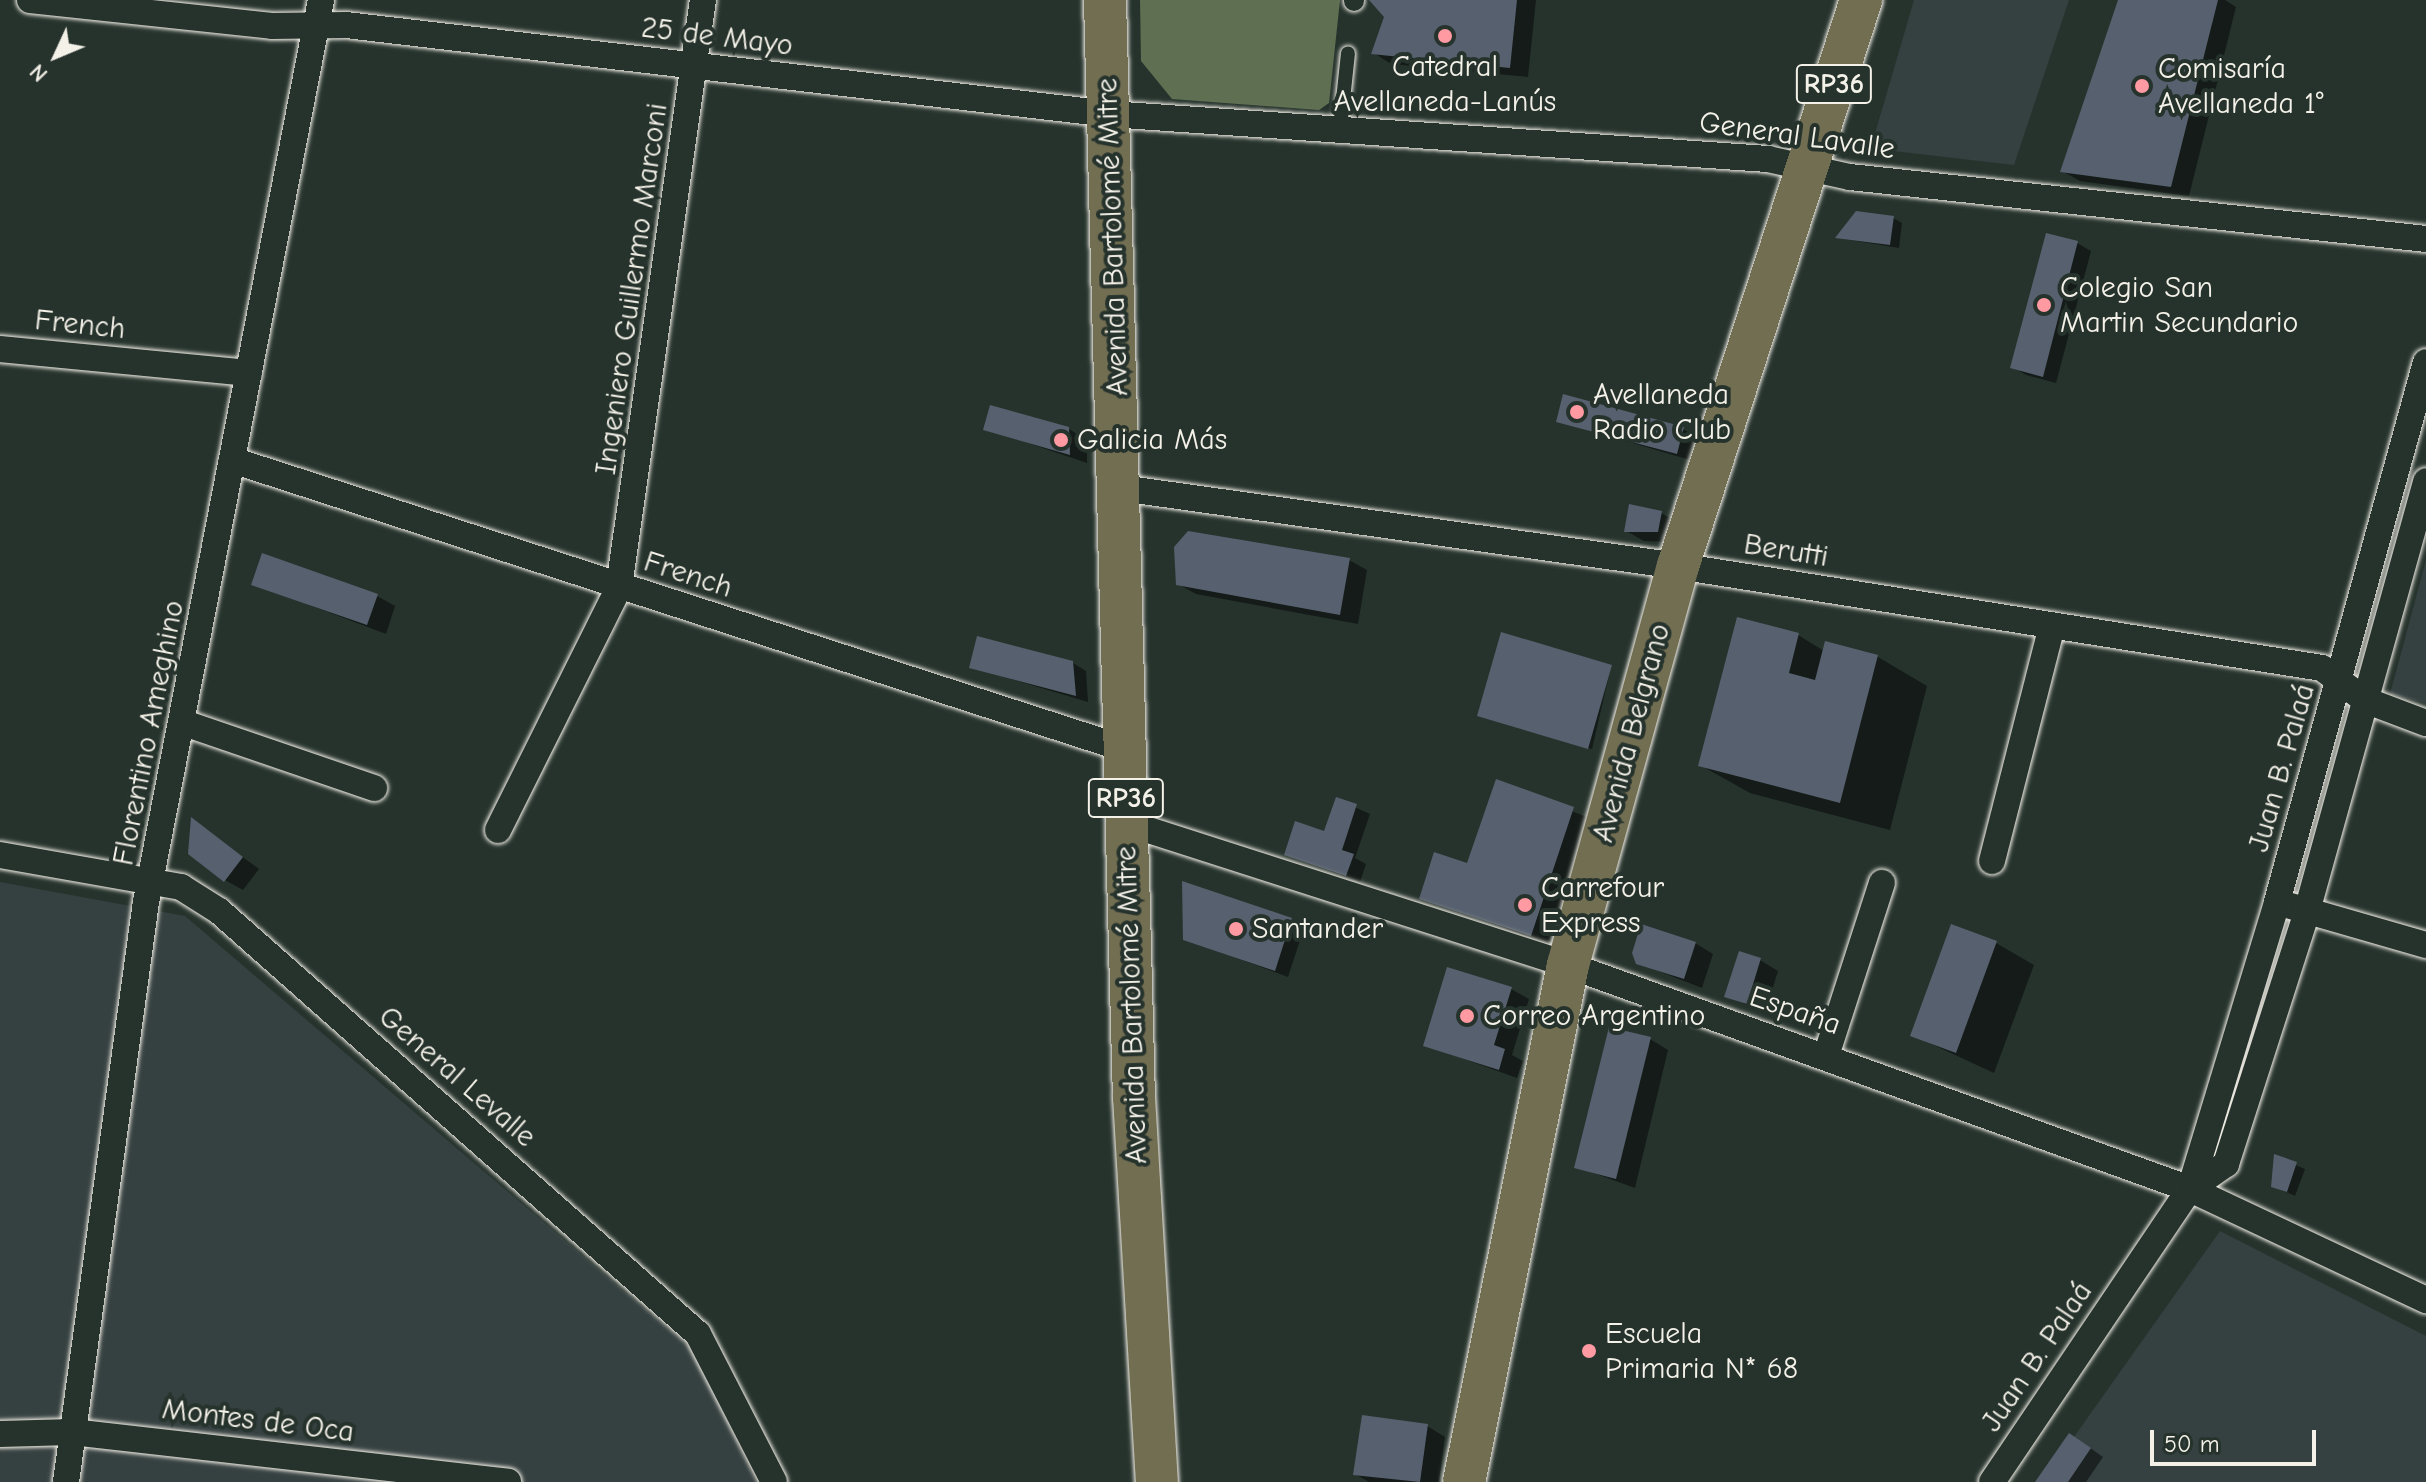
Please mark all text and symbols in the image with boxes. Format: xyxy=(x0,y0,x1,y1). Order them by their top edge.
street label: 25 de Mayo xyxy=(639,10,795,64)
north arrow xyxy=(16,16,96,96)
marker: Catedral Avellaneda-Lanús xyxy=(1436,27,1454,45)
place label: Catedral Avellaneda-Lanús xyxy=(1334,49,1556,120)
place label: Comisaría Avellaneda 1° xyxy=(2158,51,2323,122)
text: N xyxy=(24,58,53,87)
road number: RP36 xyxy=(1794,60,1874,108)
street label: Avenida Bartolomé Mitre xyxy=(1089,77,1137,397)
marker: Comisaría Avellaneda 1° xyxy=(2133,77,2151,95)
street label: Ingeniero Guillermo Marconi xyxy=(588,101,676,477)
street label: General Lavalle xyxy=(1697,104,1897,168)
place label: Colegio San Martin Secundario xyxy=(2060,270,2298,340)
marker: Colegio San Martin Secundario xyxy=(2035,296,2053,314)
street label: French xyxy=(33,302,127,348)
place label: Avellaneda Radio Club xyxy=(1593,377,1731,448)
marker: Avellaneda Radio Club xyxy=(1568,403,1586,421)
place label: Galicia Más xyxy=(1077,422,1227,458)
marker: Galicia Más xyxy=(1052,431,1070,449)
street label: Berutti xyxy=(1741,527,1831,575)
street label: French xyxy=(639,544,737,606)
street label: Florentino Ameghino xyxy=(106,597,192,869)
street label: Avenida Belgrano xyxy=(1586,620,1678,846)
street label: Juan B. Palaá xyxy=(2241,680,2323,856)
road number: RP36 xyxy=(1086,774,1166,822)
street label: Avenida Bartolomé Mitre xyxy=(1108,845,1156,1165)
place label: Carrefour Express xyxy=(1541,870,1664,940)
marker: Carrefour Express xyxy=(1516,896,1534,914)
place label: Santander xyxy=(1252,911,1383,947)
marker: Santander xyxy=(1227,920,1245,938)
street label: España xyxy=(1745,979,1845,1043)
place label: Correo Argentino xyxy=(1483,998,1705,1034)
street label: General Levalle xyxy=(371,999,543,1155)
marker: Correo Argentino xyxy=(1458,1007,1476,1025)
street label: Juan B. Palaá xyxy=(1974,1275,2100,1439)
place label: Escuela Primaria N* 68 xyxy=(1605,1316,1798,1386)
marker: Escuela Primaria N* 68 xyxy=(1580,1342,1598,1360)
street label: Montes de Oca xyxy=(160,1391,356,1451)
scale bar xyxy=(2154,1414,2320,1464)
text: 50 m xyxy=(2164,1430,2220,1458)

